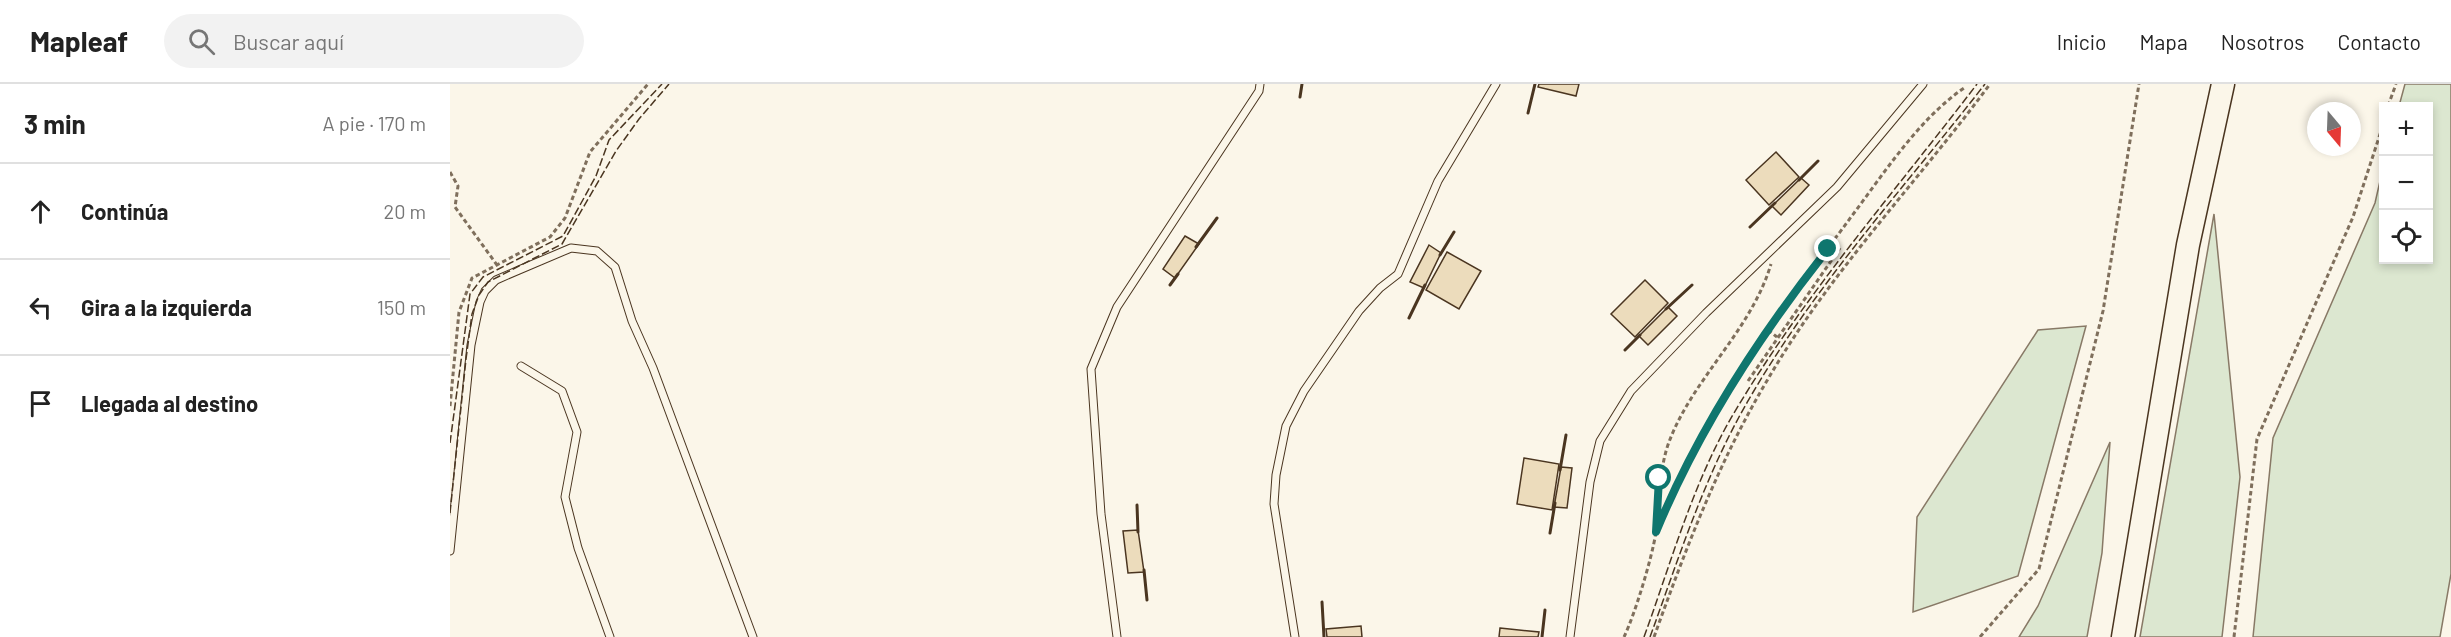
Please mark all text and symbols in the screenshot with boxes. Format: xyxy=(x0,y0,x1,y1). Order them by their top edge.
search box xyxy=(164,14,584,68)
text: Mapleaf xyxy=(30,24,128,58)
icon: search xyxy=(185,25,218,58)
text: Buscar aquí xyxy=(233,28,344,54)
text: Inicio xyxy=(2057,29,2107,54)
text: Mapa xyxy=(2140,29,2188,54)
text: Nosotros xyxy=(2221,29,2304,54)
text: Contacto xyxy=(2337,29,2421,54)
north arrow xyxy=(2307,102,2361,156)
map controls xyxy=(2379,102,2433,264)
button: + xyxy=(2379,102,2433,156)
text: 3 min xyxy=(24,108,86,139)
text: A pie · 170 m xyxy=(323,111,426,135)
button: − xyxy=(2379,156,2433,210)
icon: ahead xyxy=(24,195,57,228)
text: Continúa xyxy=(81,198,168,224)
text: 20 m xyxy=(383,199,426,223)
button: locate xyxy=(2379,210,2433,264)
route end xyxy=(1814,235,1840,261)
icon: left xyxy=(24,291,57,324)
text: Gira a la izquierda xyxy=(81,294,252,320)
text: 150 m xyxy=(377,295,426,319)
icon: arrive xyxy=(24,387,57,420)
text: Llegada al destino xyxy=(81,390,258,416)
route start xyxy=(1645,464,1671,490)

